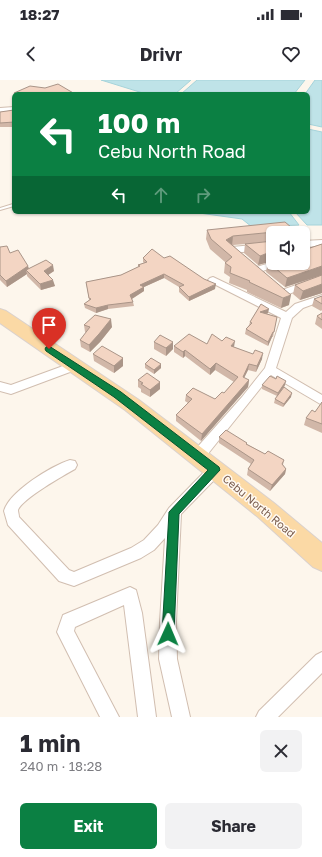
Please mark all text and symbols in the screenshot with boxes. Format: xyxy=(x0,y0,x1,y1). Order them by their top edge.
text: 18:27 xyxy=(20,5,59,23)
icon: back xyxy=(20,43,42,65)
text: Drivr xyxy=(140,43,182,65)
icon: heart xyxy=(280,43,302,65)
text: 100 m xyxy=(98,106,180,139)
icon: left xyxy=(32,108,84,160)
text: Cebu North Road xyxy=(98,140,246,162)
icon: left xyxy=(108,184,130,206)
icon: ahead xyxy=(150,184,172,206)
icon: right xyxy=(192,184,214,206)
map controls xyxy=(266,226,310,270)
button: sound xyxy=(266,226,310,270)
pin xyxy=(32,308,66,349)
icon: arrive xyxy=(38,314,60,336)
street label: Cebu North Road xyxy=(221,472,298,540)
position arrow xyxy=(147,613,189,655)
text: 1 min xyxy=(20,728,80,757)
button: close xyxy=(260,730,302,772)
text: 240 m · 18:28 xyxy=(20,758,102,774)
button: Exit xyxy=(20,803,157,849)
button: Share xyxy=(165,803,302,849)

